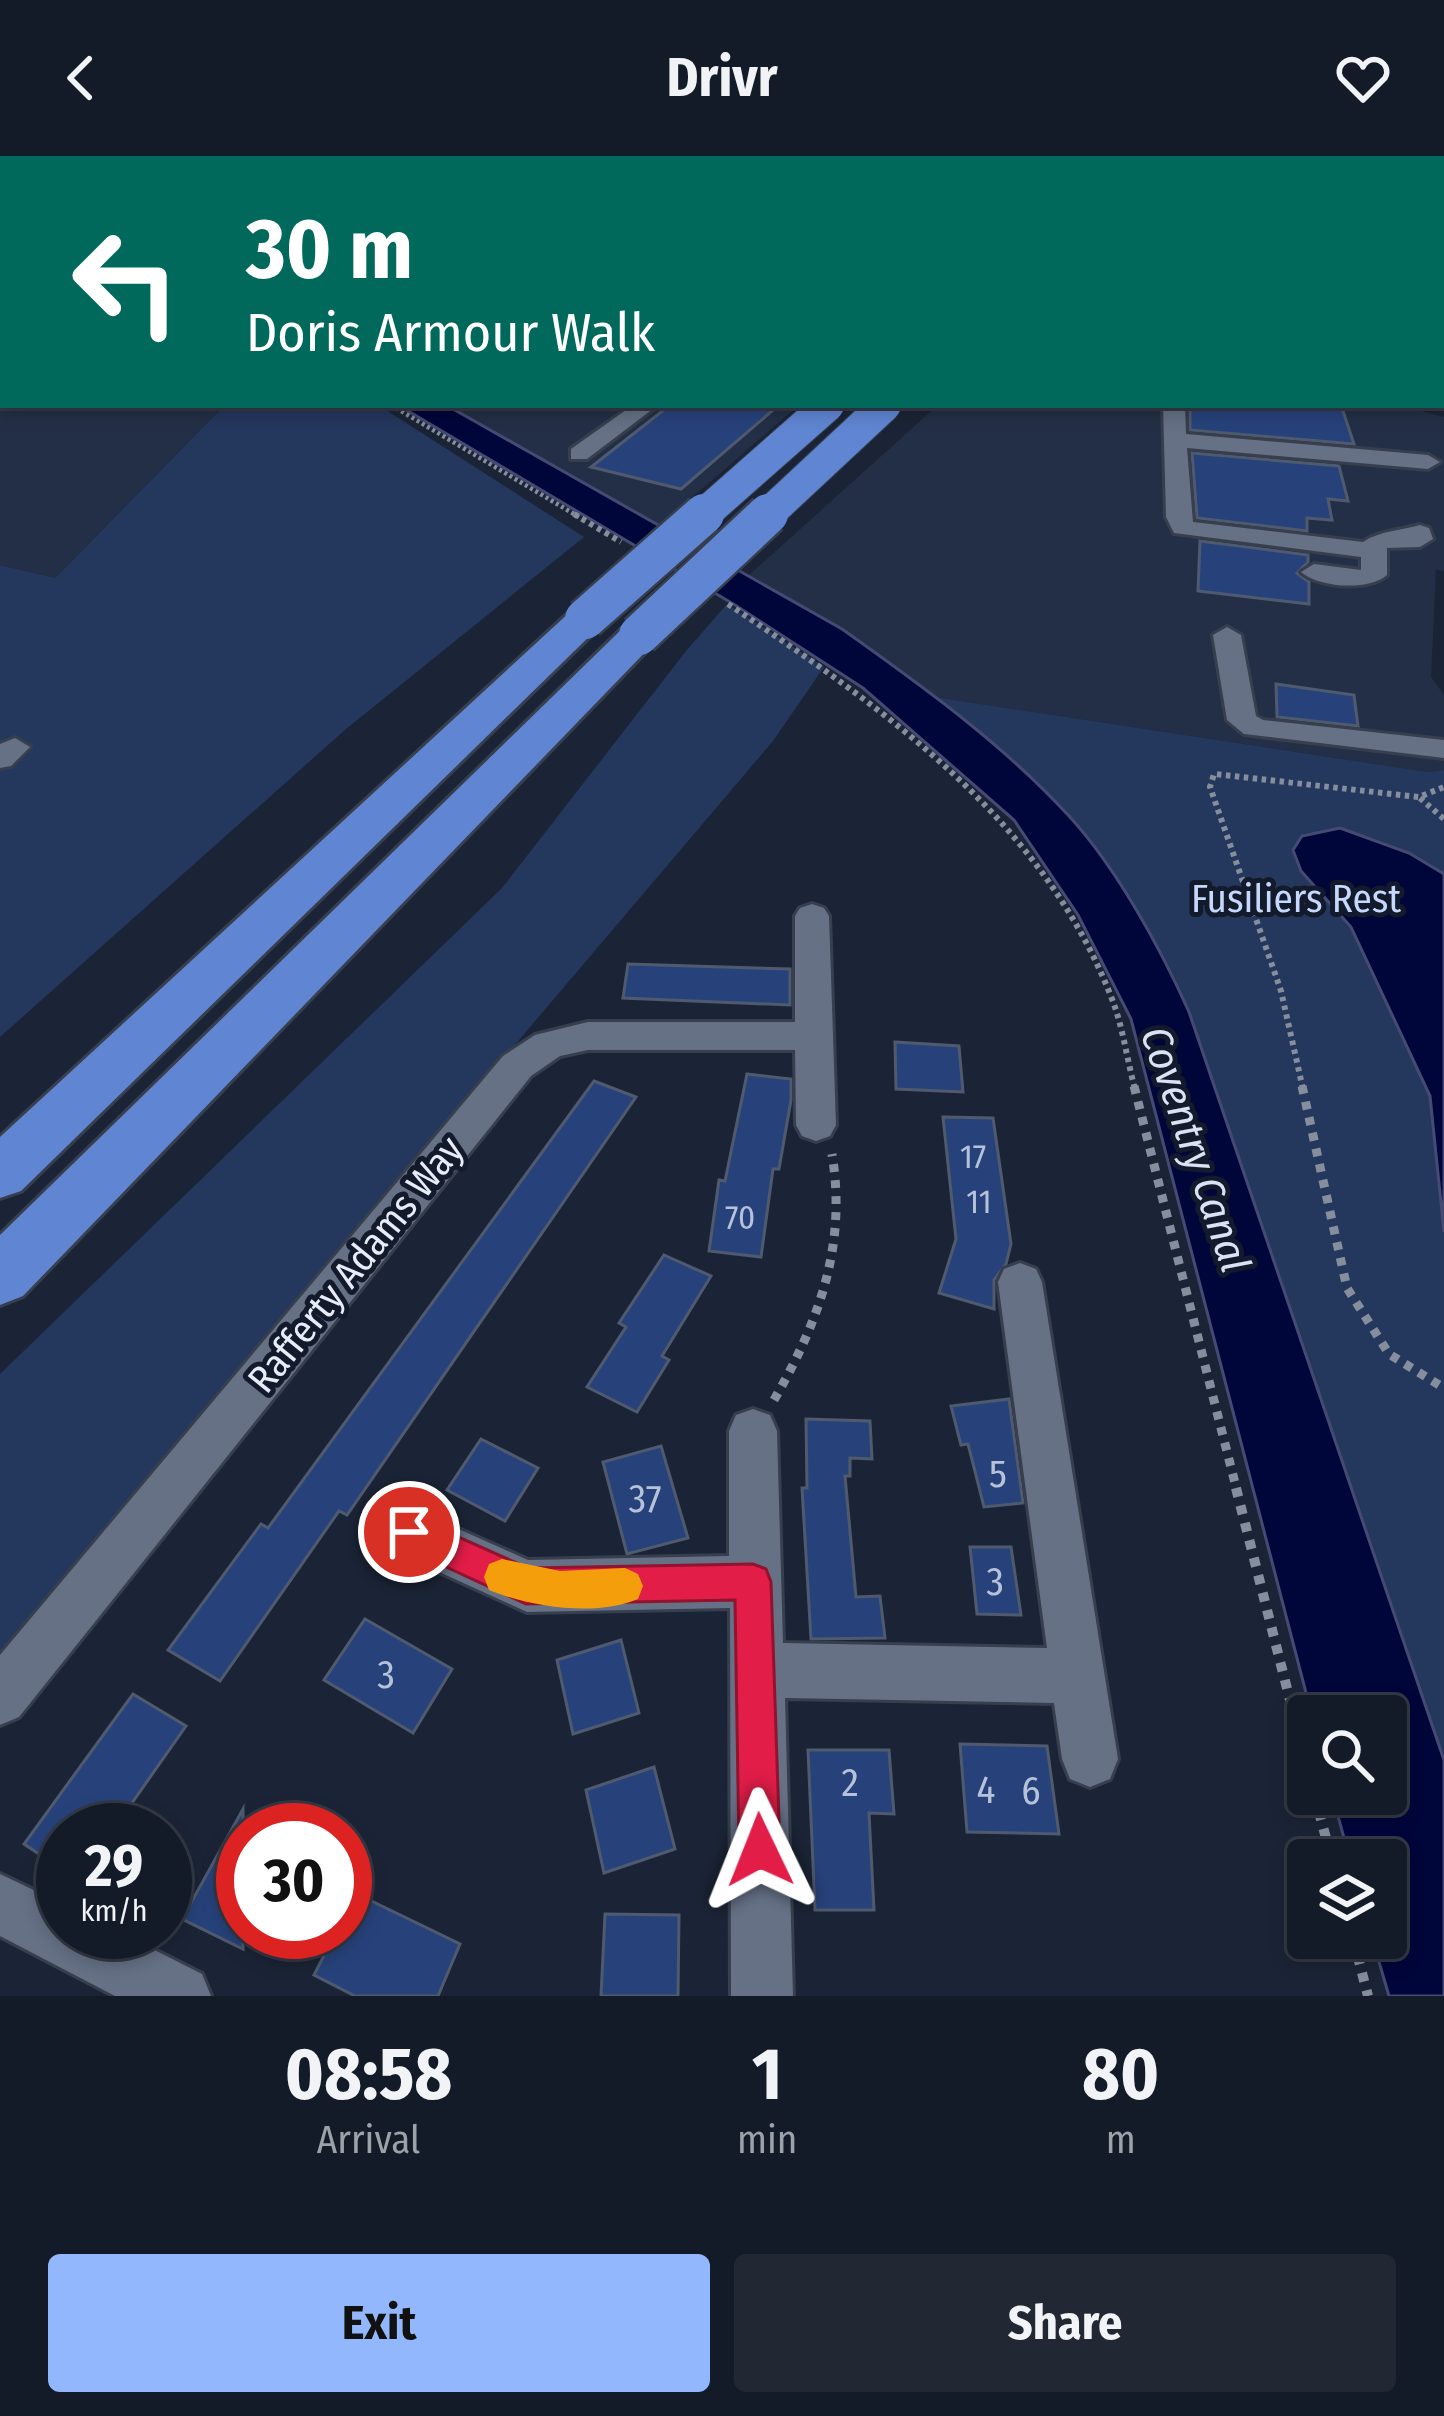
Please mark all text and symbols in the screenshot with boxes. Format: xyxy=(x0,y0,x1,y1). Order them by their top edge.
icon: back xyxy=(48,45,114,111)
icon: heart xyxy=(1330,45,1396,111)
text: Drivr xyxy=(666,46,778,110)
text: 30 m xyxy=(246,199,413,300)
icon: left xyxy=(48,204,204,360)
text: Doris Armour Walk xyxy=(246,301,655,365)
park label: Fusiliers Rest xyxy=(1191,876,1401,922)
water label: Coventry Canal xyxy=(1130,1020,1260,1279)
street label: Rafferty Adams Way xyxy=(239,1127,473,1402)
house number: 17 xyxy=(960,1137,986,1177)
house number: 11 xyxy=(966,1182,992,1222)
house number: 70 xyxy=(725,1198,755,1238)
house number: 5 xyxy=(989,1451,1007,1497)
house number: 37 xyxy=(628,1476,662,1522)
pin xyxy=(358,1481,460,1583)
icon: arrive xyxy=(376,1499,442,1565)
house number: 3 xyxy=(986,1559,1004,1605)
house number: 3 xyxy=(377,1652,395,1698)
map controls xyxy=(1287,1695,1407,1959)
button: search xyxy=(1287,1695,1407,1815)
house number: 2 xyxy=(841,1760,859,1806)
house number: 4 xyxy=(977,1767,995,1813)
house number: 6 xyxy=(1021,1768,1041,1814)
position arrow xyxy=(697,1787,823,1913)
speed limit sign: 30 xyxy=(216,1803,372,1959)
text: 29 xyxy=(85,1830,143,1902)
button: layers xyxy=(1287,1839,1407,1959)
text: km/h xyxy=(81,1893,147,1929)
text: 08:58 xyxy=(285,2032,452,2118)
text: 1 xyxy=(752,2032,782,2118)
text: 80 xyxy=(1082,2032,1159,2118)
text: Arrival xyxy=(317,2117,420,2163)
text: min xyxy=(737,2117,797,2163)
text: m xyxy=(1106,2117,1136,2163)
button: Exit xyxy=(48,2254,710,2392)
button: Share xyxy=(734,2254,1396,2392)

